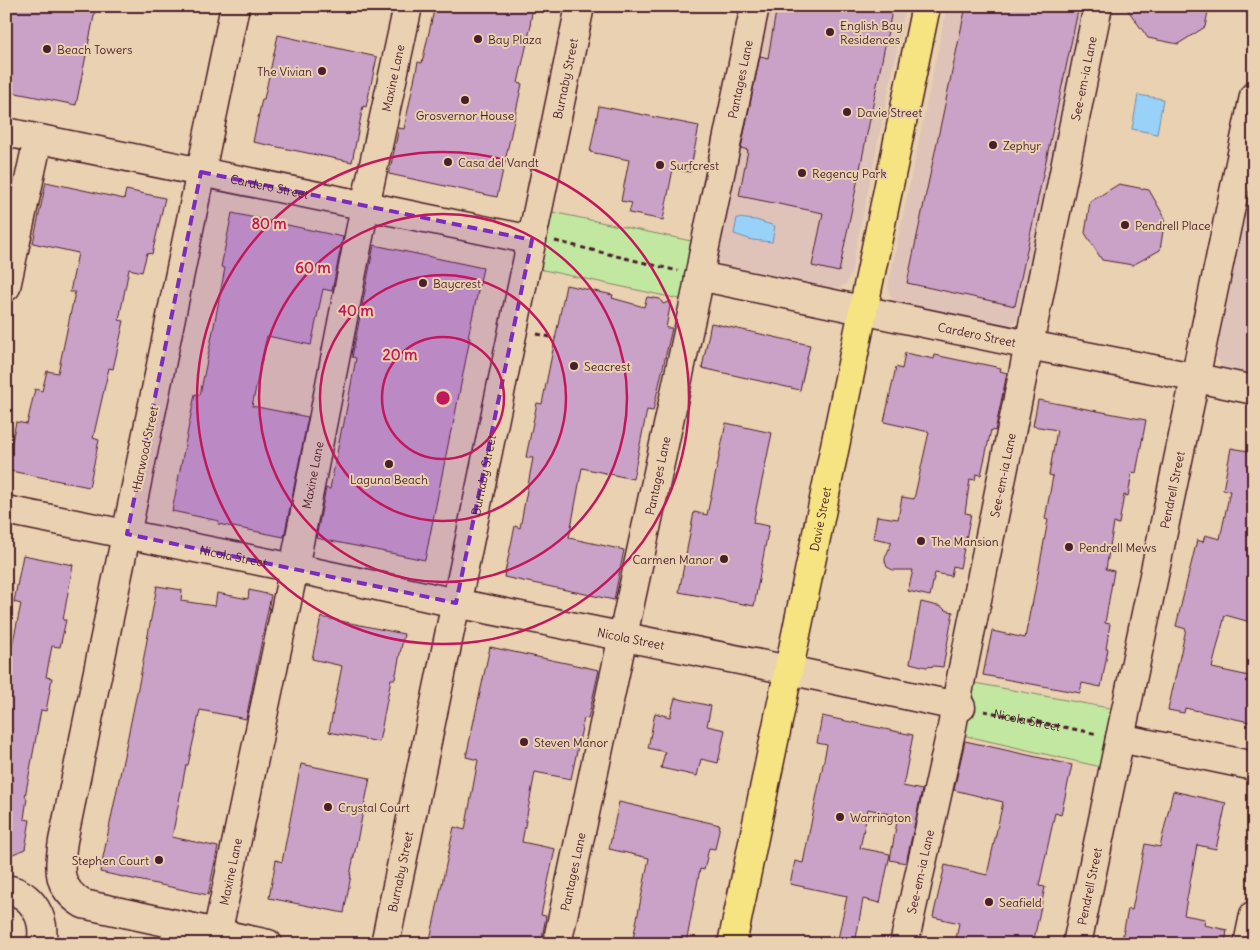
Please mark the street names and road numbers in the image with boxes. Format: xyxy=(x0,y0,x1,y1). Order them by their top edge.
street label: See-em-ia Lane xyxy=(1067,35,1099,122)
street label: Burnaby Street xyxy=(549,37,581,120)
street label: Pantages Lane xyxy=(724,39,755,120)
street label: Maxine Lane xyxy=(378,43,407,113)
street label: Cardero Street xyxy=(229,171,310,201)
street label: Cardero Street xyxy=(937,319,1017,350)
street label: Harwood Street xyxy=(129,405,161,491)
street label: See-em-ia Lane xyxy=(986,432,1018,519)
street label: Burnaby Street xyxy=(467,433,499,517)
street label: Pantages Lane xyxy=(642,435,673,516)
street label: Maxine Lane xyxy=(298,440,326,510)
street label: Pendrell Street xyxy=(1156,450,1187,530)
street label: Davie Street xyxy=(806,486,834,552)
street label: Nicola Street xyxy=(199,542,268,570)
street label: Nicola Street xyxy=(596,624,666,652)
street label: Nicola Street xyxy=(992,706,1062,734)
street label: See-em-ia Lane xyxy=(903,828,937,915)
street label: Burnaby Street xyxy=(384,830,416,913)
street label: Pantages Lane xyxy=(557,831,588,912)
street label: Maxine Lane xyxy=(216,837,245,906)
street label: Pendrell Street xyxy=(1074,846,1104,926)

